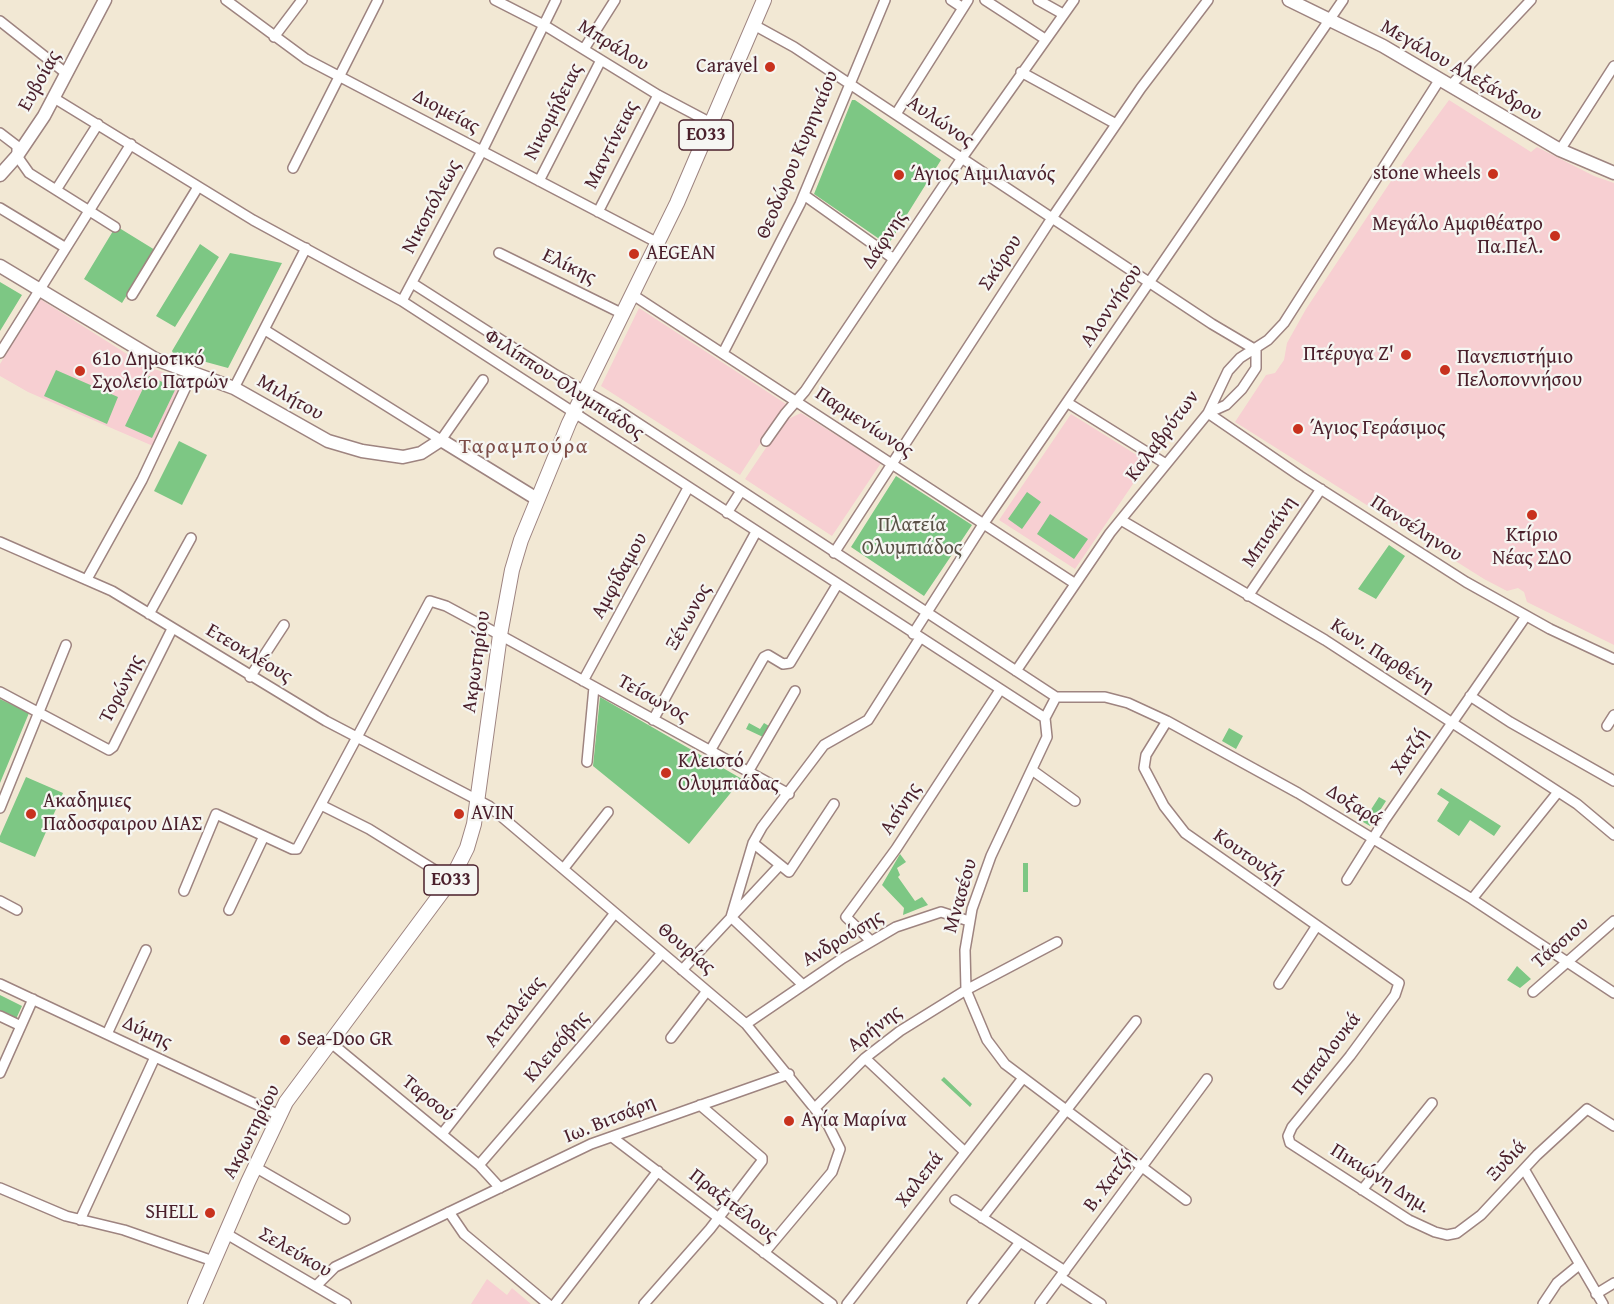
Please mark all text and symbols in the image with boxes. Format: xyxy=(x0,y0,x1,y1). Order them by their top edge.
street label: Μπράλου xyxy=(573,15,653,77)
street label: Μεγάλου Αλεξάνδρου xyxy=(1376,15,1546,127)
street label: Ευβοίας xyxy=(13,46,67,116)
place label: Caravel xyxy=(696,55,758,79)
street label: Νικομήδειας xyxy=(519,60,589,164)
marker: Caravel xyxy=(763,60,777,74)
street label: Θεοδώρου Κυρηναίου xyxy=(752,67,844,243)
street label: Διομείας xyxy=(409,85,483,139)
street label: Αυλώνος xyxy=(902,91,978,153)
street label: Μαντίνειας xyxy=(580,97,644,193)
road number: ΕΟ33 xyxy=(679,120,733,150)
street label: Νικοπόλεως xyxy=(397,156,467,258)
place label: stone wheels xyxy=(1373,162,1481,186)
place label: Άγιος Αιμιλιανός xyxy=(911,163,1055,187)
marker: stone wheels xyxy=(1486,167,1500,181)
marker: Άγιος Αιμιλιανός xyxy=(892,168,906,182)
street label: Δάφνης xyxy=(857,206,913,274)
place label: Μεγάλο Αμφιθέατρο Πα.Πελ. xyxy=(1372,213,1543,260)
marker: Μεγάλο Αμφιθέατρο Πα.Πελ. xyxy=(1548,229,1562,243)
street label: Σκύρου xyxy=(974,231,1028,295)
place label: AEGEAN xyxy=(646,242,715,266)
street label: Ελίκης xyxy=(538,244,600,290)
marker: AEGEAN xyxy=(627,247,641,261)
street label: Αλοννήσου xyxy=(1076,260,1148,352)
street label: Φιλίππου-Ολυμπιάδος xyxy=(480,324,648,446)
place label: Πτέρυγα Ζ' xyxy=(1303,343,1394,367)
place label: Πανεπιστήμιο Πελοποννήσου xyxy=(1457,346,1582,393)
place label: 61ο Δημοτικό Σχολείο Πατρών xyxy=(92,348,228,395)
marker: Πτέρυγα Ζ' xyxy=(1399,348,1413,362)
marker: Πανεπιστήμιο Πελοποννήσου xyxy=(1438,363,1452,377)
marker: 61ο Δημοτικό Σχολείο Πατρών xyxy=(73,364,87,378)
street label: Μιλήτου xyxy=(253,369,327,427)
street label: Παρμενίωνος xyxy=(810,382,918,464)
street label: Καλαβρύτων xyxy=(1121,386,1205,486)
place label: Άγιος Γεράσιμος xyxy=(1310,417,1445,441)
marker: Άγιος Γεράσιμος xyxy=(1291,422,1305,436)
district label: Ταραμπούρα xyxy=(459,434,589,460)
street label: Πανσέληνου xyxy=(1366,490,1466,568)
street label: Μπισκίνη xyxy=(1238,492,1302,572)
marker: Κτίριο Νέας ΣΔΟ xyxy=(1525,508,1539,522)
park label: Πλατεία Ολυμπιάδος xyxy=(862,514,962,561)
place label: Κτίριο Νέας ΣΔΟ xyxy=(1492,524,1572,571)
street label: Αμφίδαμου xyxy=(587,529,653,623)
street label: Ξένωνος xyxy=(661,580,717,654)
street label: Ακρωτηρίου xyxy=(458,609,496,715)
street label: Κων. Παρθένη xyxy=(1326,614,1438,698)
street label: Ετεοκλέους xyxy=(201,619,297,689)
street label: Τορώνης xyxy=(95,651,149,727)
street label: Τείσωνος xyxy=(613,670,693,728)
street label: Χατζή xyxy=(1386,724,1434,780)
place label: Κλειστό Ολυμπιάδας xyxy=(678,750,779,797)
marker: Κλειστό Ολυμπιάδας xyxy=(659,766,673,780)
street label: Ασίνης xyxy=(875,778,927,840)
street label: Δοξαρά xyxy=(1322,780,1386,832)
place label: Ακαδημιες Παδοσφαιρου ΔΙΑΣ xyxy=(43,790,202,837)
place label: AVIN xyxy=(471,802,514,826)
marker: Ακαδημιες Παδοσφαιρου ΔΙΑΣ xyxy=(24,807,38,821)
marker: AVIN xyxy=(452,807,466,821)
street label: Κουτουζή xyxy=(1208,824,1288,890)
street label: Μνασέου xyxy=(939,856,983,936)
road number: ΕΟ33 xyxy=(424,865,478,895)
street label: Ανδρούσης xyxy=(798,905,888,973)
street label: Τάσσιου xyxy=(1528,912,1594,974)
street label: Θουρίας xyxy=(652,918,720,980)
street label: Ατταλείας xyxy=(480,972,550,1052)
street label: Αρήνης xyxy=(843,1000,907,1058)
street label: Κλεισόβης xyxy=(519,1006,595,1088)
street label: Παπαλουκά xyxy=(1287,1008,1367,1100)
street label: Δύμης xyxy=(118,1011,176,1055)
place label: Sea-Doo GR xyxy=(297,1028,393,1052)
marker: Sea-Doo GR xyxy=(278,1033,292,1047)
street label: Ταρσού xyxy=(397,1070,459,1128)
street label: Ακρωτηρίου xyxy=(218,1081,286,1183)
street label: Ιω. Βιτσάρη xyxy=(561,1091,659,1149)
place label: Αγία Μαρίνα xyxy=(801,1109,907,1133)
marker: Αγία Μαρίνα xyxy=(782,1114,796,1128)
street label: Ξυδιά xyxy=(1482,1135,1532,1187)
street label: Πικιώνη Δημ. xyxy=(1326,1139,1434,1219)
street label: Β. Χατζή xyxy=(1079,1145,1141,1217)
street label: Χαλεπά xyxy=(891,1147,949,1213)
street label: Πραξιτέλους xyxy=(684,1164,782,1248)
place label: SHELL xyxy=(145,1201,198,1225)
marker: SHELL xyxy=(203,1206,217,1220)
street label: Σελεύκου xyxy=(254,1223,336,1283)

